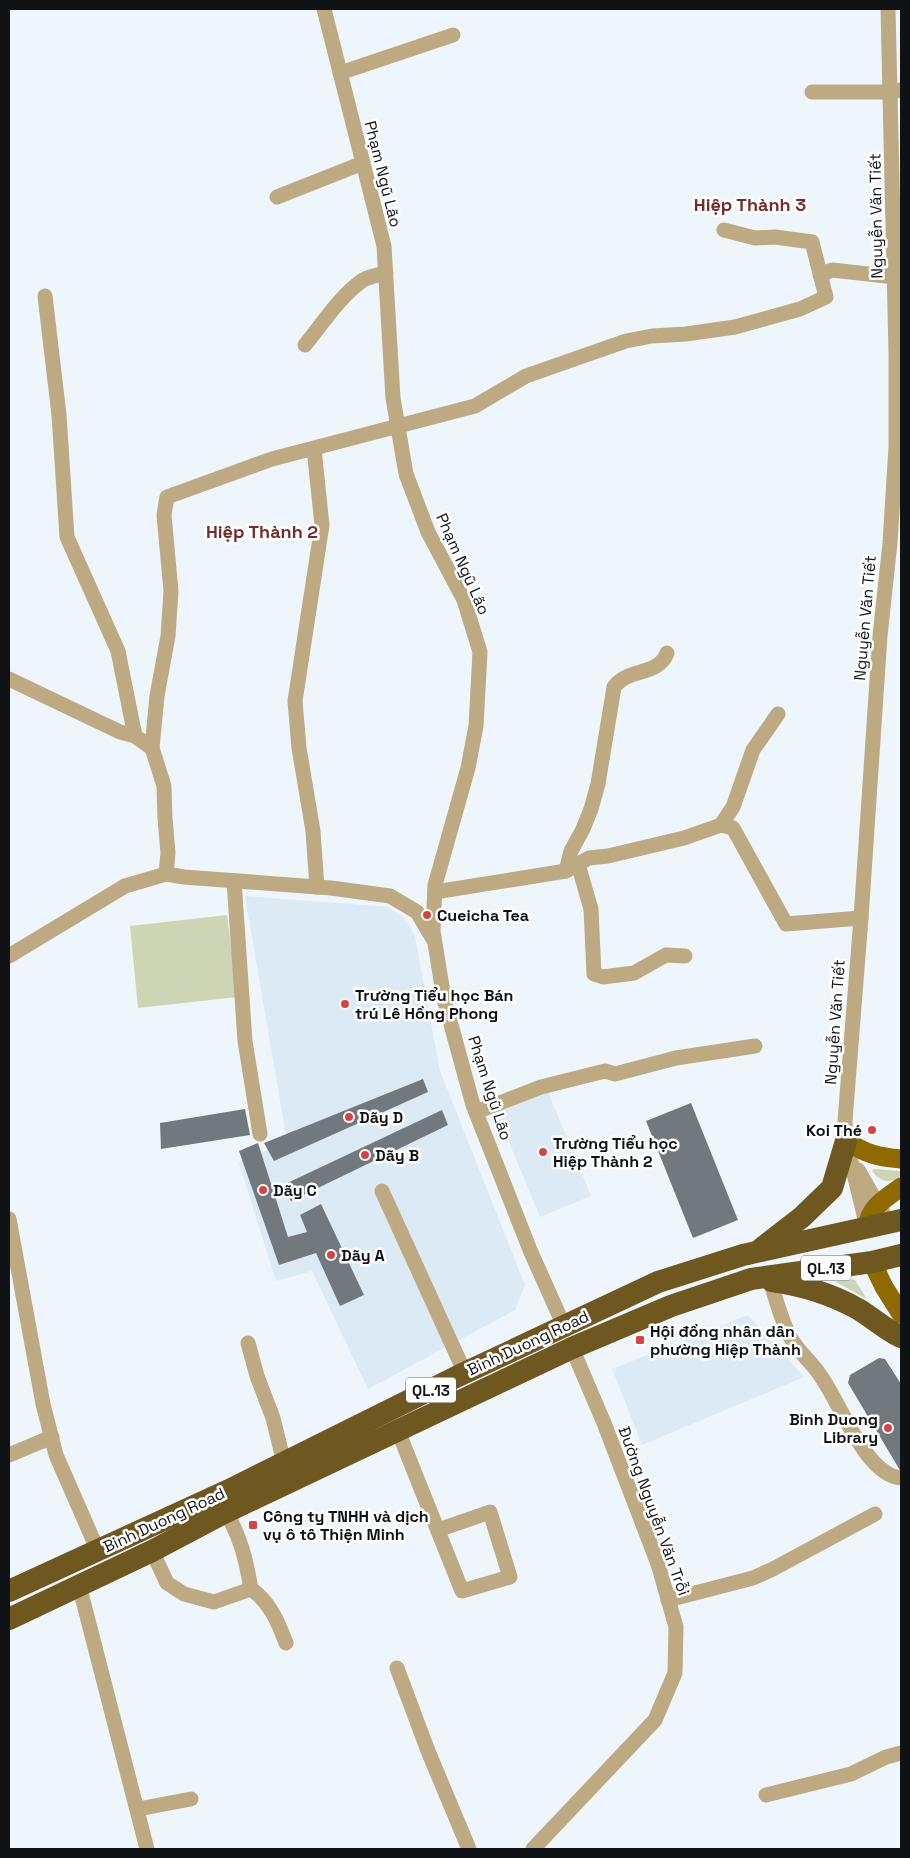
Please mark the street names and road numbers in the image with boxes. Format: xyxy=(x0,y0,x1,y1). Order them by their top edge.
street label: Phạm Ngũ Lão xyxy=(360,119,406,229)
street label: Nguyễn Văn Tiết xyxy=(864,153,888,279)
street label: Phạm Ngũ Lão xyxy=(431,510,495,618)
street label: Nguyễn Văn Tiết xyxy=(849,555,881,681)
street label: Nguyễn Văn Tiết xyxy=(820,959,850,1085)
street label: Phạm Ngũ Lão xyxy=(463,1033,517,1143)
road number: QL.13 xyxy=(801,1256,851,1280)
street label: Binh Duong Road xyxy=(464,1306,592,1380)
road number: QL.13 xyxy=(406,1378,456,1402)
street label: Đường Nguyễn Văn Trỗi xyxy=(614,1424,694,1598)
street label: Binh Duong Road xyxy=(100,1483,228,1557)

